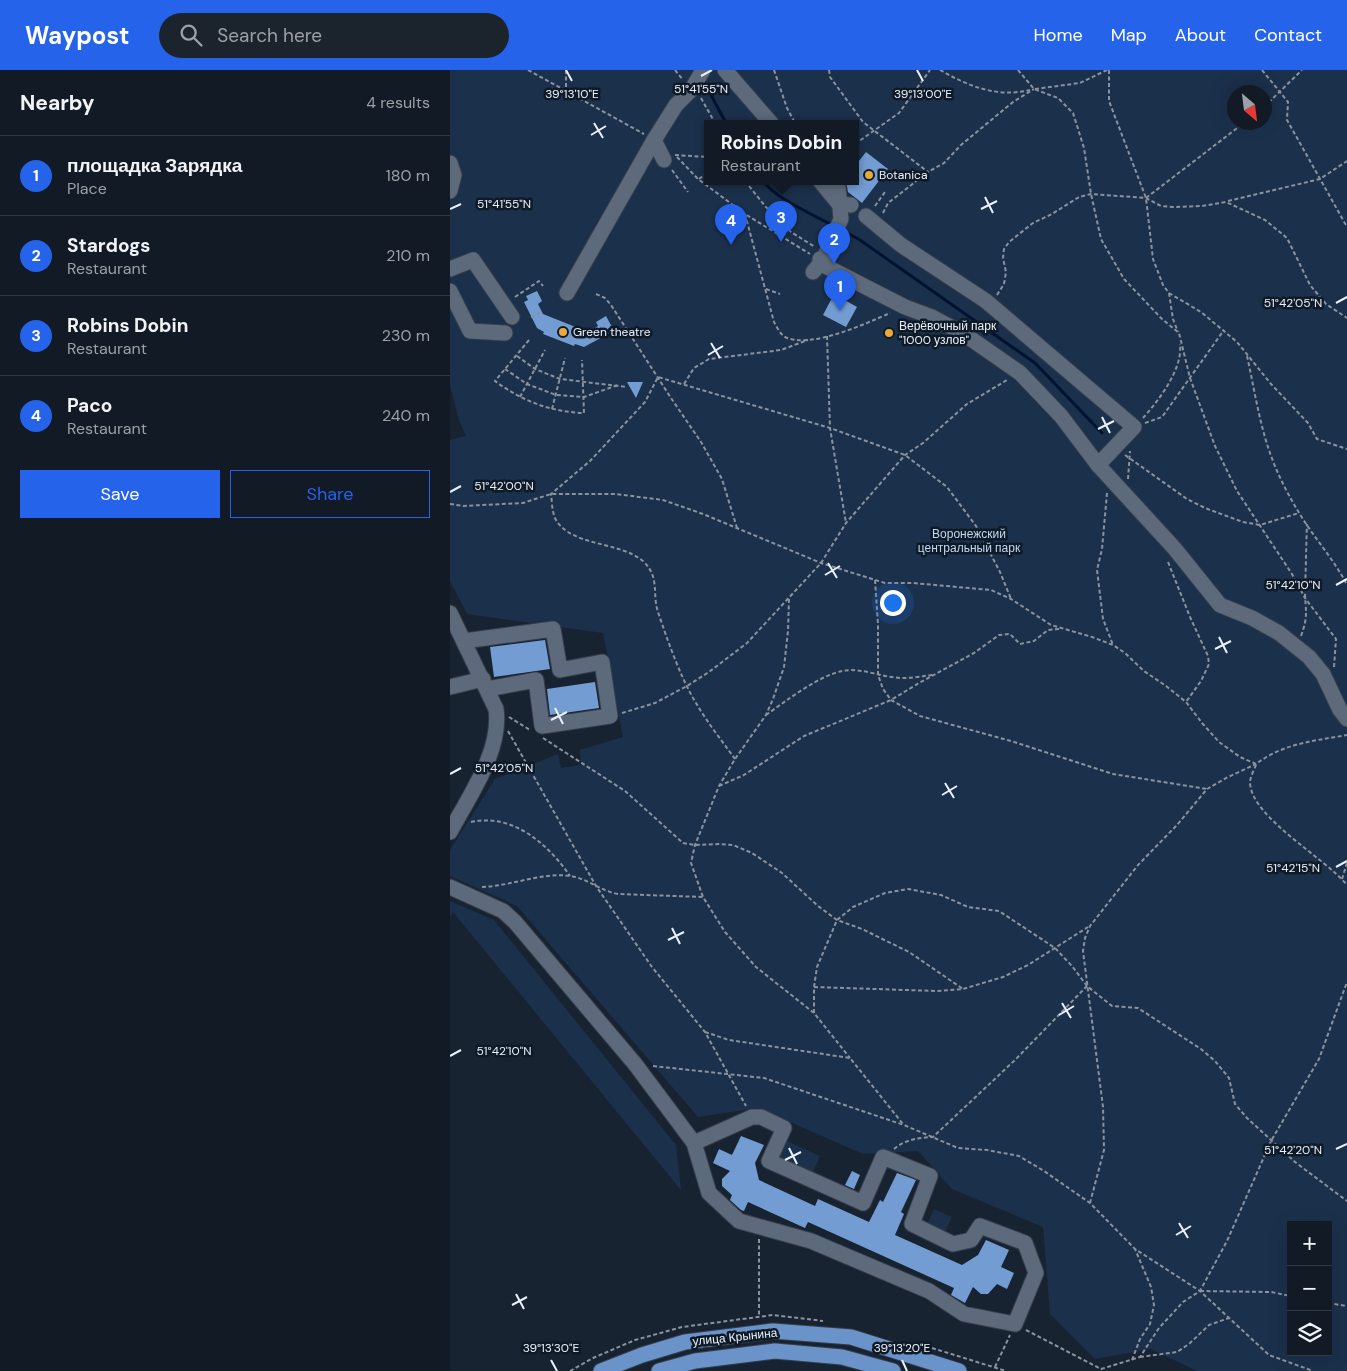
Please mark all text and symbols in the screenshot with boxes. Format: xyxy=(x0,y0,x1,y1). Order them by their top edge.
search box xyxy=(159,13,509,58)
text: Waypost xyxy=(25,20,129,51)
icon: search xyxy=(177,21,205,49)
text: Search here xyxy=(217,23,322,48)
text: Home xyxy=(1033,23,1083,47)
text: Map xyxy=(1111,23,1147,47)
text: About xyxy=(1175,23,1226,47)
text: Contact xyxy=(1254,23,1322,47)
text: 51°41'55"N xyxy=(674,81,728,97)
north arrow xyxy=(1227,85,1272,130)
text: 39°13'10"E xyxy=(545,86,599,102)
text: 39°13'00"E xyxy=(894,86,952,102)
text: Nearby xyxy=(20,89,94,117)
text: 4 results xyxy=(366,92,430,113)
popup xyxy=(704,120,859,185)
text: Robins Dobin xyxy=(721,130,842,155)
text: площадка Зарядка xyxy=(67,153,242,178)
text: Restaurant xyxy=(721,155,801,176)
text: 1 xyxy=(33,165,39,186)
text: 180 m xyxy=(386,165,430,186)
place label: Botanica xyxy=(879,167,928,183)
marker: Botanica xyxy=(863,169,875,181)
text: Place xyxy=(67,178,107,199)
text: 51°41'55"N xyxy=(477,196,531,212)
pin: 3 xyxy=(765,201,797,242)
pin: 4 xyxy=(715,204,747,245)
pin: 2 xyxy=(818,223,850,264)
text: Stardogs xyxy=(67,233,150,258)
text: 2 xyxy=(31,245,41,266)
text: 210 m xyxy=(386,245,430,266)
text: Restaurant xyxy=(67,258,147,279)
pin: 1 xyxy=(824,270,856,311)
text: 51°42'05"N xyxy=(1264,295,1322,311)
text: Robins Dobin xyxy=(67,313,188,338)
place label: Верёвочный парк "1000 узлов" xyxy=(899,318,997,348)
place label: Green theatre xyxy=(573,324,651,340)
text: 3 xyxy=(31,325,41,346)
text: 230 m xyxy=(382,325,430,346)
marker: Green theatre xyxy=(557,326,569,338)
marker: Верёвочный парк "1000 узлов" xyxy=(883,327,895,339)
text: Restaurant xyxy=(67,338,147,359)
text: Paco xyxy=(67,393,112,418)
text: 4 xyxy=(31,405,41,426)
text: 240 m xyxy=(382,405,430,426)
text: Restaurant xyxy=(67,418,147,439)
button: Save xyxy=(20,470,220,518)
button: Share xyxy=(230,470,430,518)
text: 51°42'00"N xyxy=(474,478,534,494)
park label: Воронежский центральный парк xyxy=(918,526,1021,556)
text: 51°42'10"N xyxy=(1265,577,1321,593)
your location xyxy=(880,590,906,616)
text: 51°42'05"N xyxy=(475,760,533,776)
text: 51°42'15"N xyxy=(1266,860,1320,876)
text: 51°42'10"N xyxy=(476,1043,532,1059)
text: 51°42'20"N xyxy=(1264,1142,1322,1158)
map controls xyxy=(1287,1221,1332,1356)
button: + xyxy=(1287,1221,1332,1266)
button: − xyxy=(1287,1266,1332,1311)
button: layers xyxy=(1287,1311,1332,1356)
street label: улица Крынина xyxy=(692,1325,778,1349)
text: 39°13'30"E xyxy=(523,1340,580,1356)
text: 39°13'20"E xyxy=(874,1340,930,1356)

